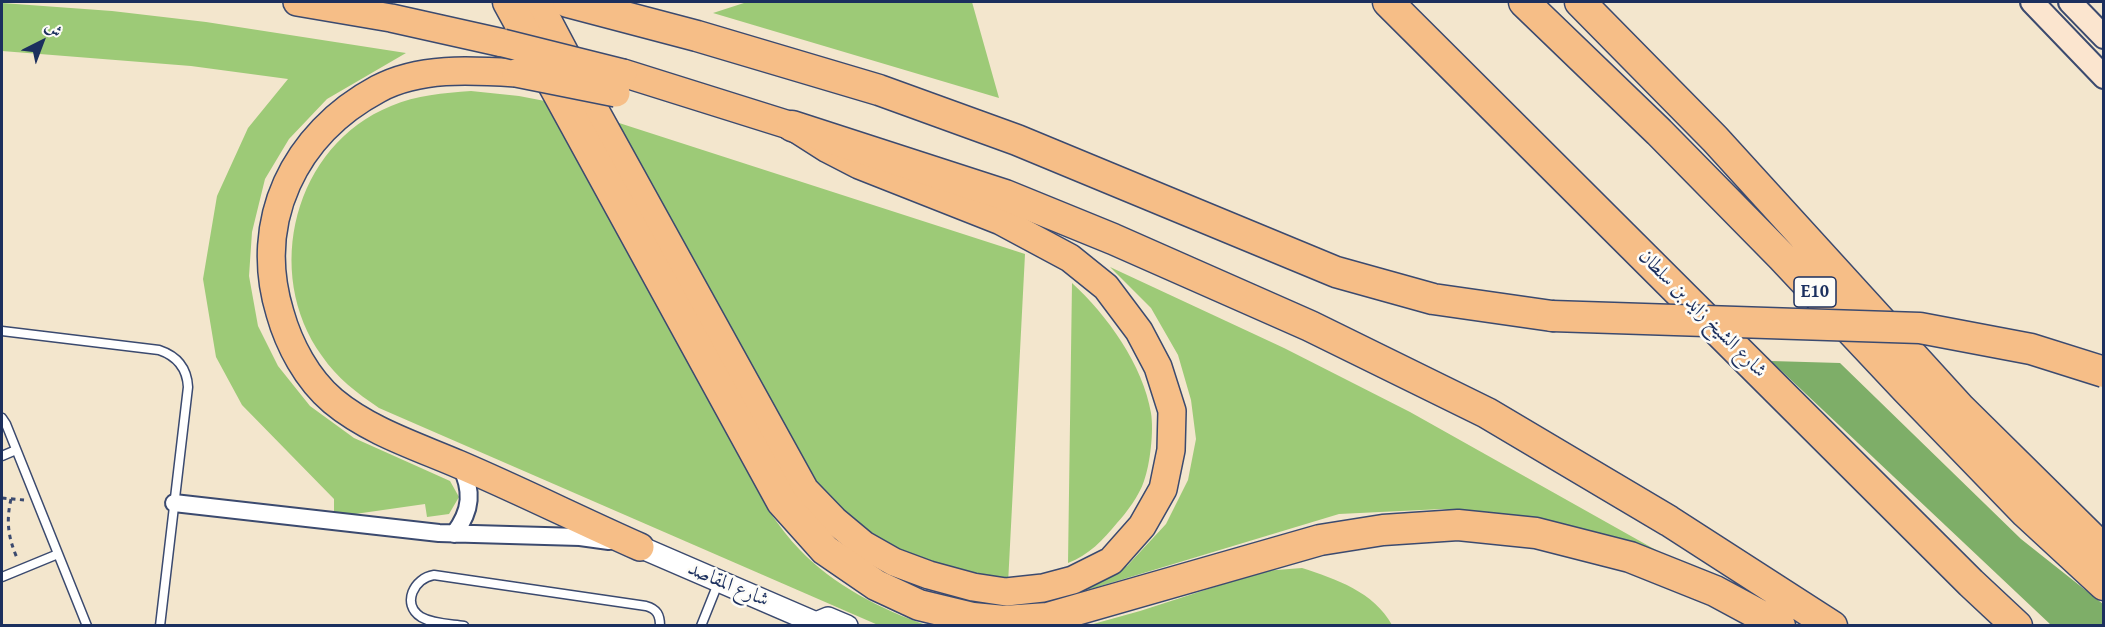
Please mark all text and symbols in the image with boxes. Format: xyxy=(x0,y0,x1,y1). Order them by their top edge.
north arrow xyxy=(12,12,72,72)
text: ش xyxy=(40,14,68,43)
street label: شارع الشيخ زايد بن سلطان xyxy=(1633,245,1771,383)
road number: E10 xyxy=(1794,277,1836,307)
street label: شارع المقاصد xyxy=(684,557,772,613)

